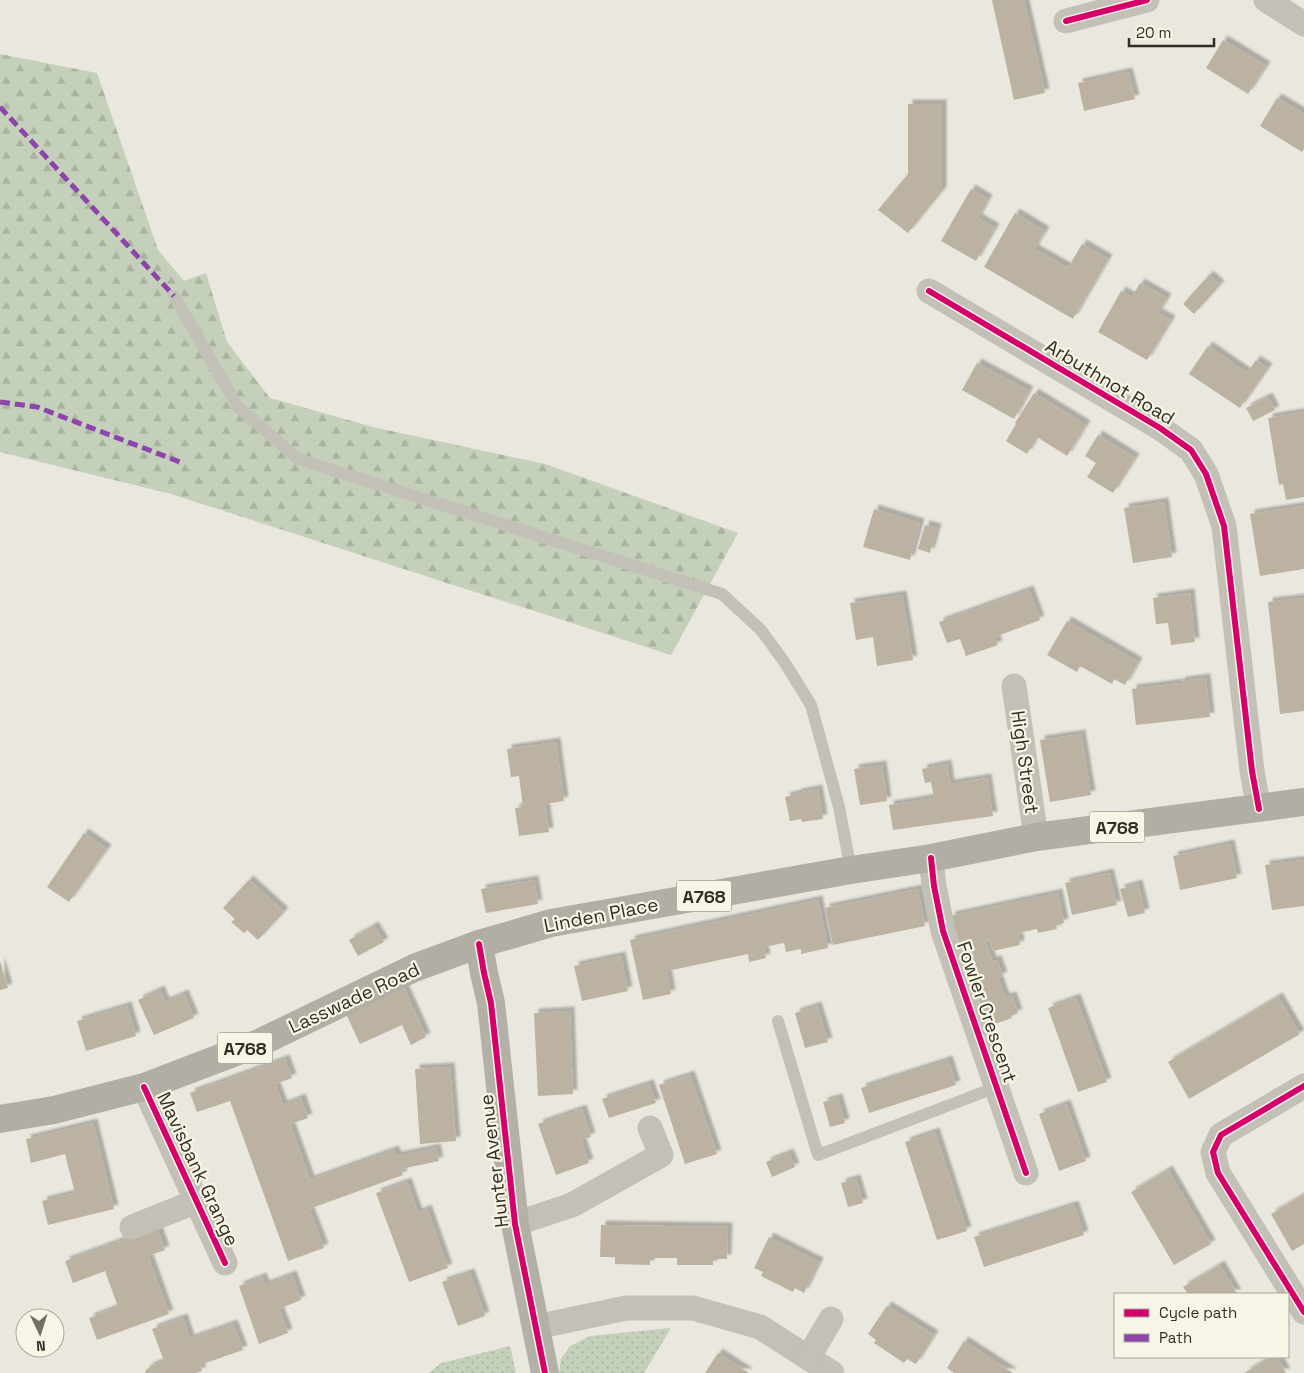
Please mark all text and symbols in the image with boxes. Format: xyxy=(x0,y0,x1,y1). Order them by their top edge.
scale bar xyxy=(1129,15,1214,47)
text: 20 m xyxy=(1136,23,1171,42)
street label: Arbuthnot Road xyxy=(1041,334,1179,430)
street label: High Street xyxy=(1005,709,1045,815)
road number: A768 xyxy=(1090,812,1144,842)
road number: A768 xyxy=(676,880,732,911)
street label: Linden Place xyxy=(542,892,660,938)
street label: Fowler Crescent xyxy=(951,938,1023,1086)
street label: Lasswade Road xyxy=(284,957,424,1039)
road number: A768 xyxy=(218,1032,272,1064)
street label: Mavisbank Grange xyxy=(151,1088,245,1250)
street label: Hunter Avenue xyxy=(473,1093,515,1229)
legend xyxy=(1114,1293,1289,1358)
text: Cycle path xyxy=(1159,1303,1237,1322)
north arrow xyxy=(15,1308,65,1358)
text: Path xyxy=(1159,1328,1192,1347)
text: N xyxy=(36,1337,46,1355)

